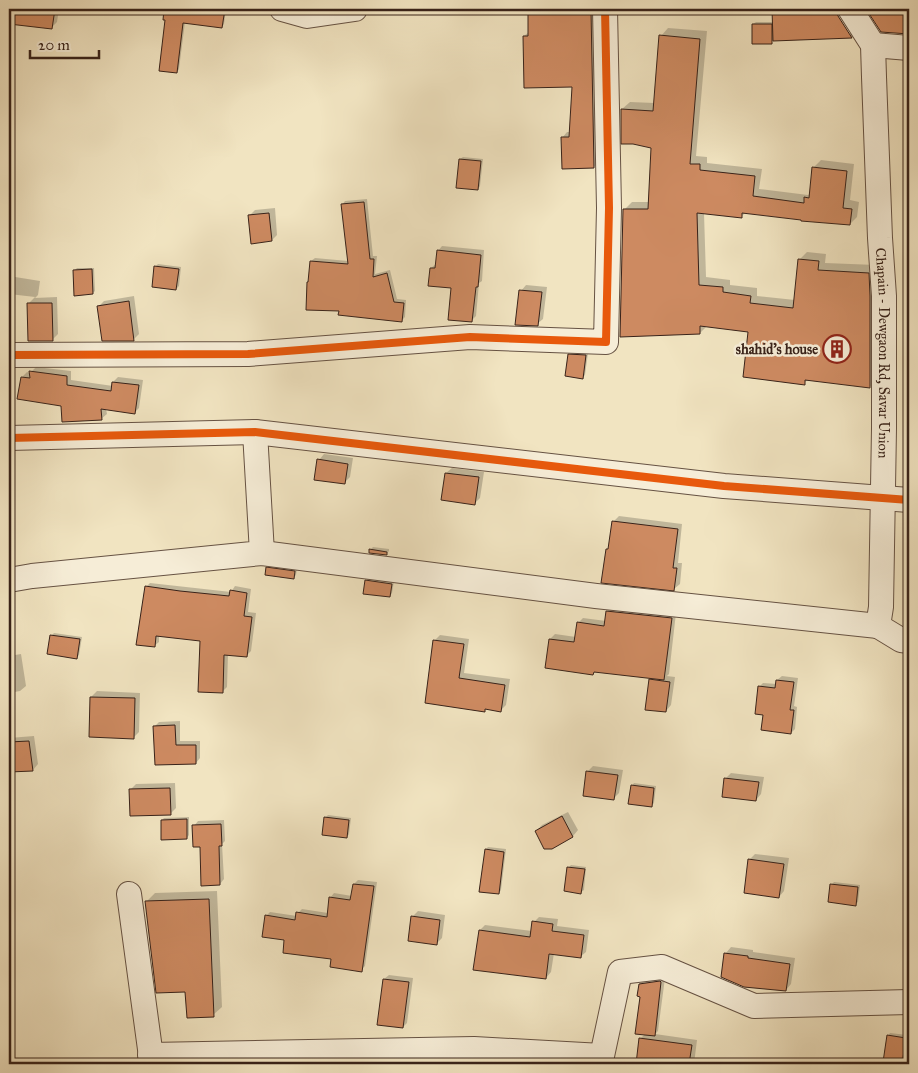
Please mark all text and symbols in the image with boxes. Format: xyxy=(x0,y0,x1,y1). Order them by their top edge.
scale bar xyxy=(30,28,99,60)
text: 20 m xyxy=(38,36,70,54)
street label: Chapain - Dewgaon Rd, Savar Union xyxy=(872,247,892,459)
building icon: shahid's house xyxy=(822,334,852,364)
place label: shahid's house xyxy=(736,341,818,358)

